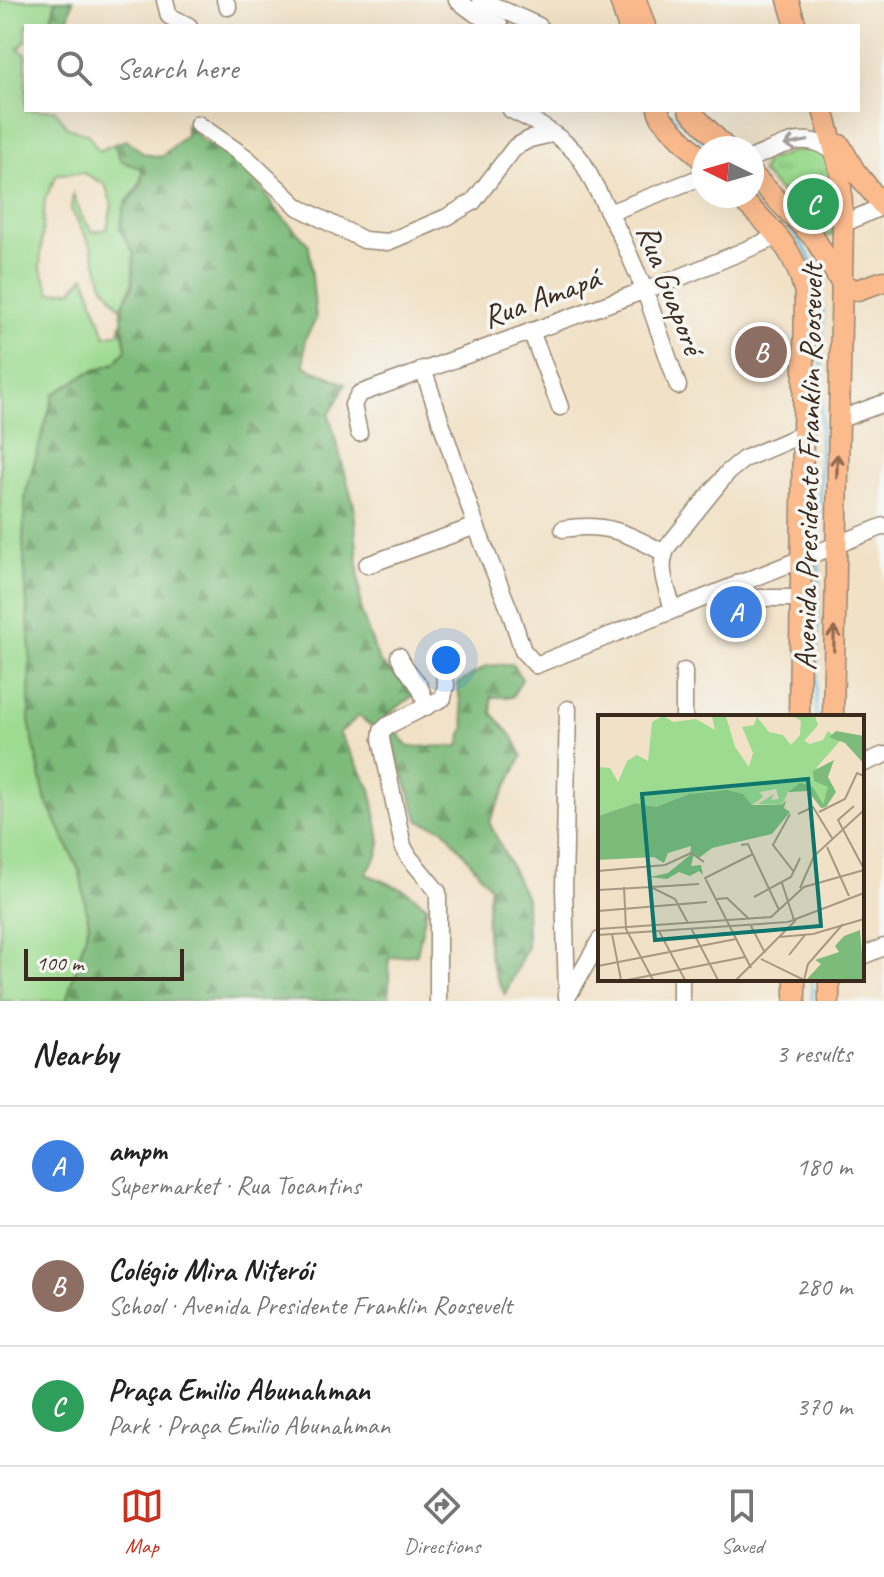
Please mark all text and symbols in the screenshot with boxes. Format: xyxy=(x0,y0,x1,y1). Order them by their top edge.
search box xyxy=(24,24,860,112)
icon: search xyxy=(52,46,96,90)
text: Search here xyxy=(116,49,238,87)
north arrow xyxy=(692,136,764,208)
one-way arrow xyxy=(783,136,809,151)
pin: C xyxy=(787,174,839,234)
street label: Rua Guaporé xyxy=(627,218,716,364)
street label: Rua Amapá xyxy=(477,256,608,338)
street label: Avenida Presidente Franklin Roosevelt xyxy=(784,260,833,671)
pin: B xyxy=(735,322,787,382)
one-way arrow xyxy=(829,453,845,480)
pin: A xyxy=(710,582,762,642)
one-way arrow xyxy=(827,626,842,653)
your location xyxy=(426,640,466,680)
inset map xyxy=(598,715,864,981)
scale bar xyxy=(24,945,184,981)
text: 100 m xyxy=(36,949,83,977)
text: Nearby xyxy=(32,1032,118,1075)
text: 3 results xyxy=(776,1037,852,1070)
text: ampm xyxy=(108,1131,167,1169)
text: A xyxy=(51,1150,65,1183)
text: 180 m xyxy=(796,1150,852,1183)
text: Supermarket · Rua Tocantins xyxy=(108,1169,361,1202)
text: Colégio Mira Niterói xyxy=(108,1251,313,1289)
text: B xyxy=(51,1270,65,1303)
text: 280 m xyxy=(796,1270,852,1303)
text: School · Avenida Presidente Franklin Roosevelt xyxy=(108,1289,512,1322)
text: Praça Emilio Abunahman xyxy=(108,1371,370,1409)
text: C xyxy=(52,1390,64,1423)
text: 370 m xyxy=(796,1390,852,1423)
text: Park · Praça Emilio Abunahman xyxy=(108,1409,390,1442)
tab: Map xyxy=(120,1484,164,1560)
tab: Directions xyxy=(404,1484,480,1560)
tab: Saved xyxy=(720,1484,764,1560)

